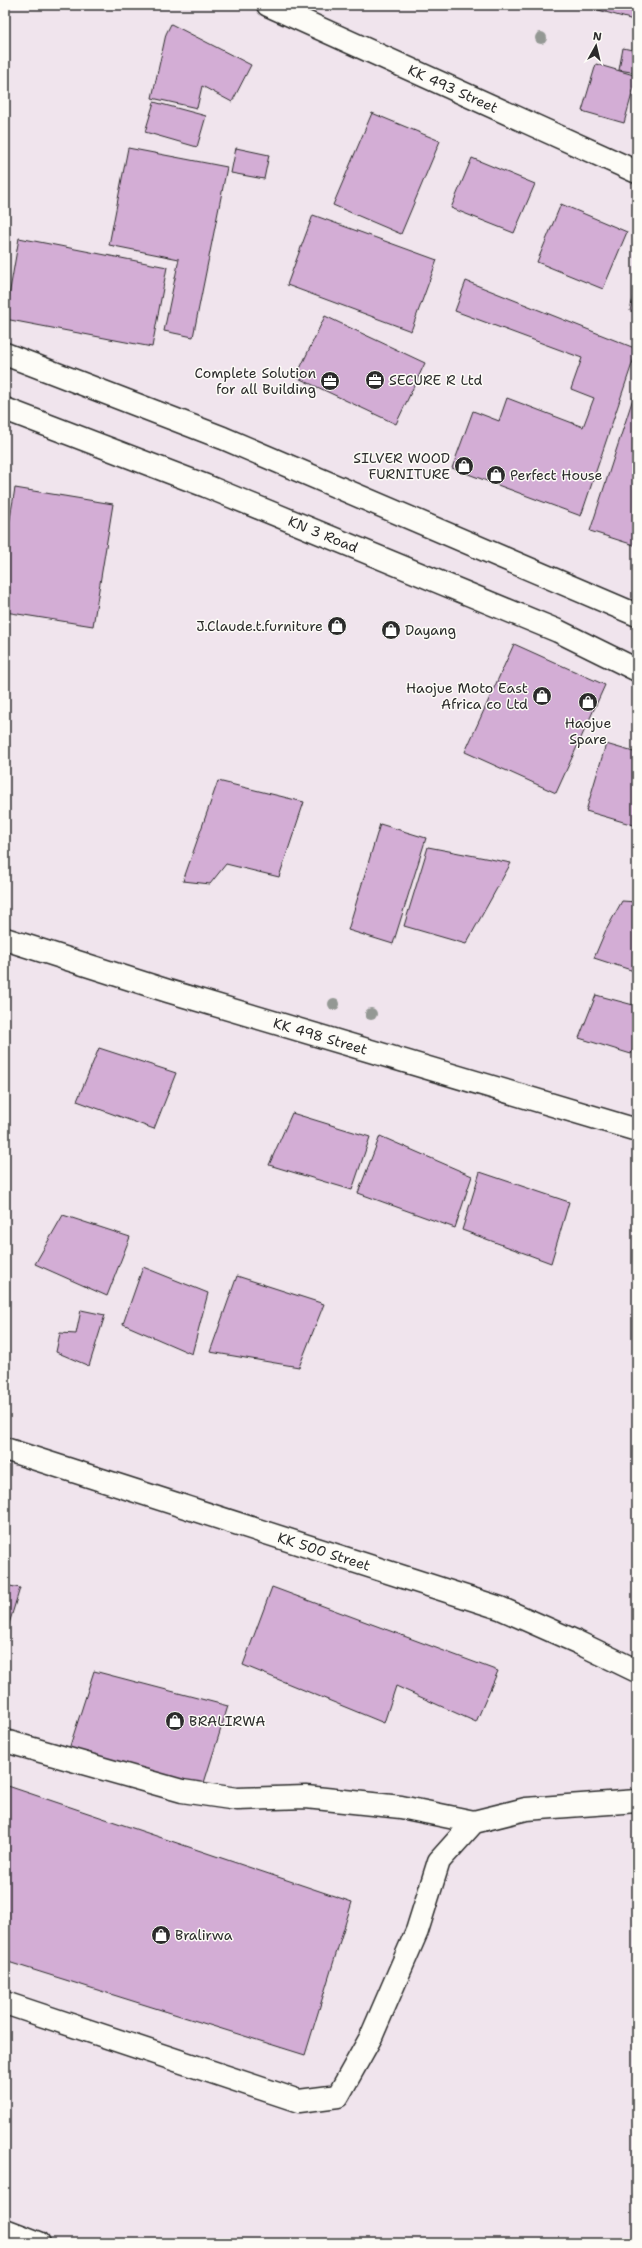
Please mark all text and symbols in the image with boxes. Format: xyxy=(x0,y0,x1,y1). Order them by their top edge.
north arrow xyxy=(576,26,616,66)
text: N xyxy=(592,29,603,45)
street label: KK 493 Street xyxy=(405,61,501,117)
place label: Complete Solution for all Building xyxy=(195,364,316,398)
office icon: SECURE R Ltd xyxy=(364,369,386,391)
office icon: Complete Solution for all Building xyxy=(319,370,341,392)
place label: SECURE R Ltd xyxy=(389,371,482,389)
place label: SILVER WOOD FURNITURE xyxy=(353,449,450,483)
shop icon: SILVER WOOD FURNITURE xyxy=(453,455,475,477)
shop icon: Perfect House xyxy=(485,464,507,486)
place label: Perfect House xyxy=(510,466,603,484)
street label: KN 3 Road xyxy=(286,512,361,557)
shop icon: J.Claude.t.furniture xyxy=(326,615,348,637)
place label: J.Claude.t.furniture xyxy=(196,617,323,635)
shop icon: Dayang xyxy=(380,619,402,641)
place label: Dayang xyxy=(405,621,456,639)
place label: Haojue Moto East Africa co Ltd xyxy=(406,679,528,713)
shop icon: Haojue Moto East Africa co Ltd xyxy=(531,685,553,707)
shop icon: Haojue Spare xyxy=(577,691,599,713)
place label: Haojue Spare xyxy=(565,714,611,748)
street label: KK 498 Street xyxy=(271,1014,370,1059)
street label: KK 500 Street xyxy=(275,1528,373,1575)
shop icon: BRALIRWA xyxy=(164,1710,186,1732)
place label: BRALIRWA xyxy=(189,1712,265,1730)
shop icon: Bralirwa xyxy=(150,1924,172,1946)
place label: Bralirwa xyxy=(175,1926,233,1944)

